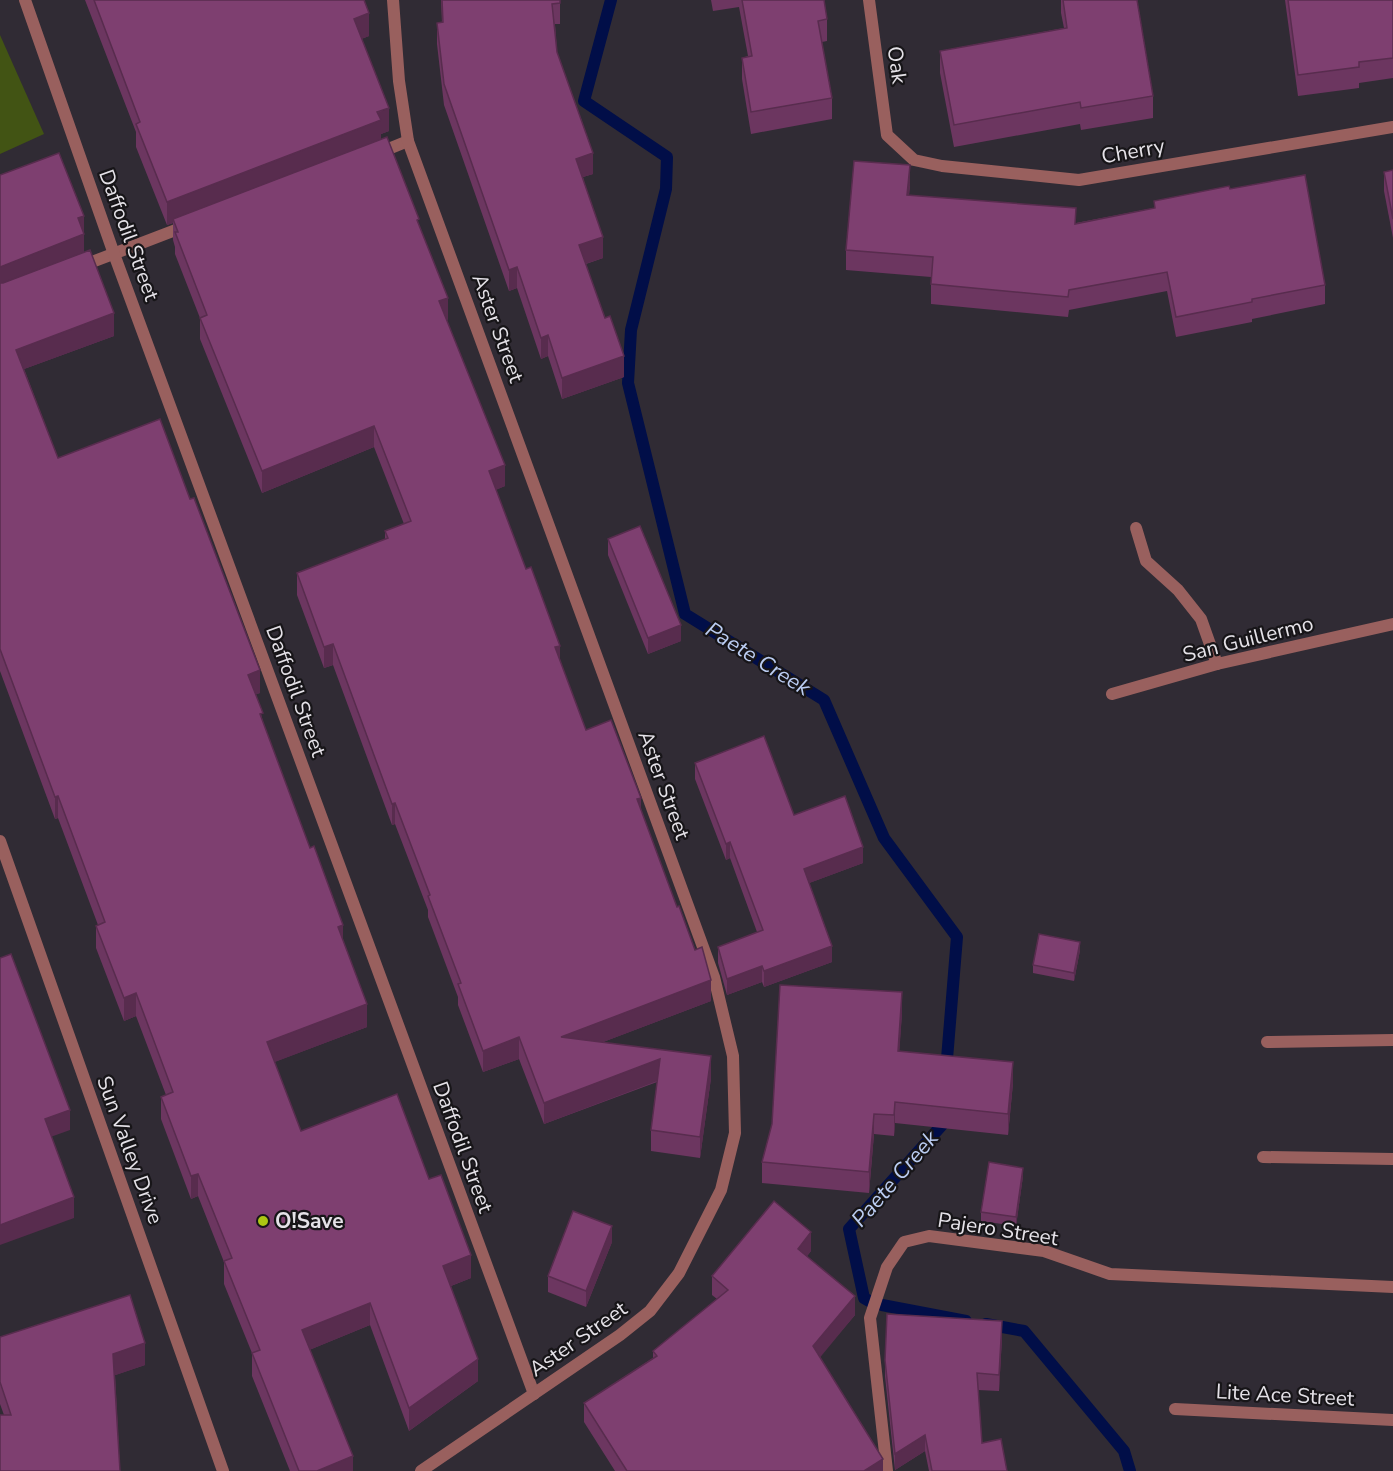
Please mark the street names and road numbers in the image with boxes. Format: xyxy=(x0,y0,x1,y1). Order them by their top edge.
street label: Oak xyxy=(881,44,914,86)
street label: Cherry xyxy=(1099,132,1167,170)
street label: Daffodil Street xyxy=(92,165,166,305)
street label: Aster Street xyxy=(465,270,531,387)
street label: San Guillermo xyxy=(1180,609,1316,669)
street label: Daffodil Street xyxy=(259,621,333,761)
street label: Aster Street xyxy=(631,727,697,844)
street label: Sun Valley Drive xyxy=(90,1072,170,1228)
street label: Daffodil Street xyxy=(426,1077,500,1217)
street label: Pajero Street xyxy=(936,1206,1061,1252)
street label: Aster Street xyxy=(523,1295,633,1383)
street label: Lite Ace Street xyxy=(1215,1377,1356,1413)

